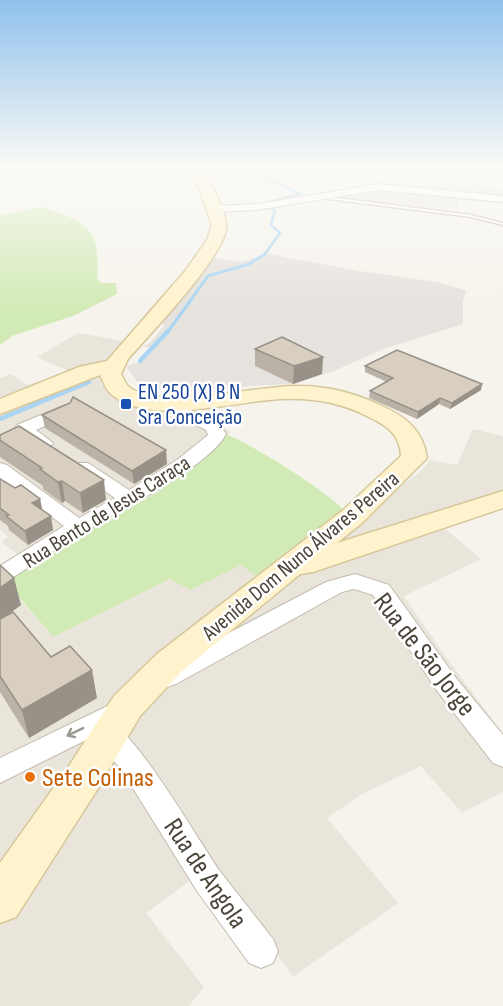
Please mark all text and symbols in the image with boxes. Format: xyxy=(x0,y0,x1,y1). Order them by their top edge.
place label: EN 250 (X) B N Sra Conceição xyxy=(138,379,242,431)
marker: EN 250 (X) B N Sra Conceição xyxy=(119,397,133,411)
street label: Rua Bento de Jesus Caraça xyxy=(18,450,195,575)
street label: Avenida Dom Nuno Álvares Pereira xyxy=(196,466,405,647)
street label: Rua de São Jorge xyxy=(366,587,482,723)
one-way arrow xyxy=(66,726,84,738)
place label: Sete Colinas xyxy=(42,762,154,794)
marker: Sete Colinas xyxy=(23,770,37,784)
street label: Rua de Angola xyxy=(157,812,254,935)

